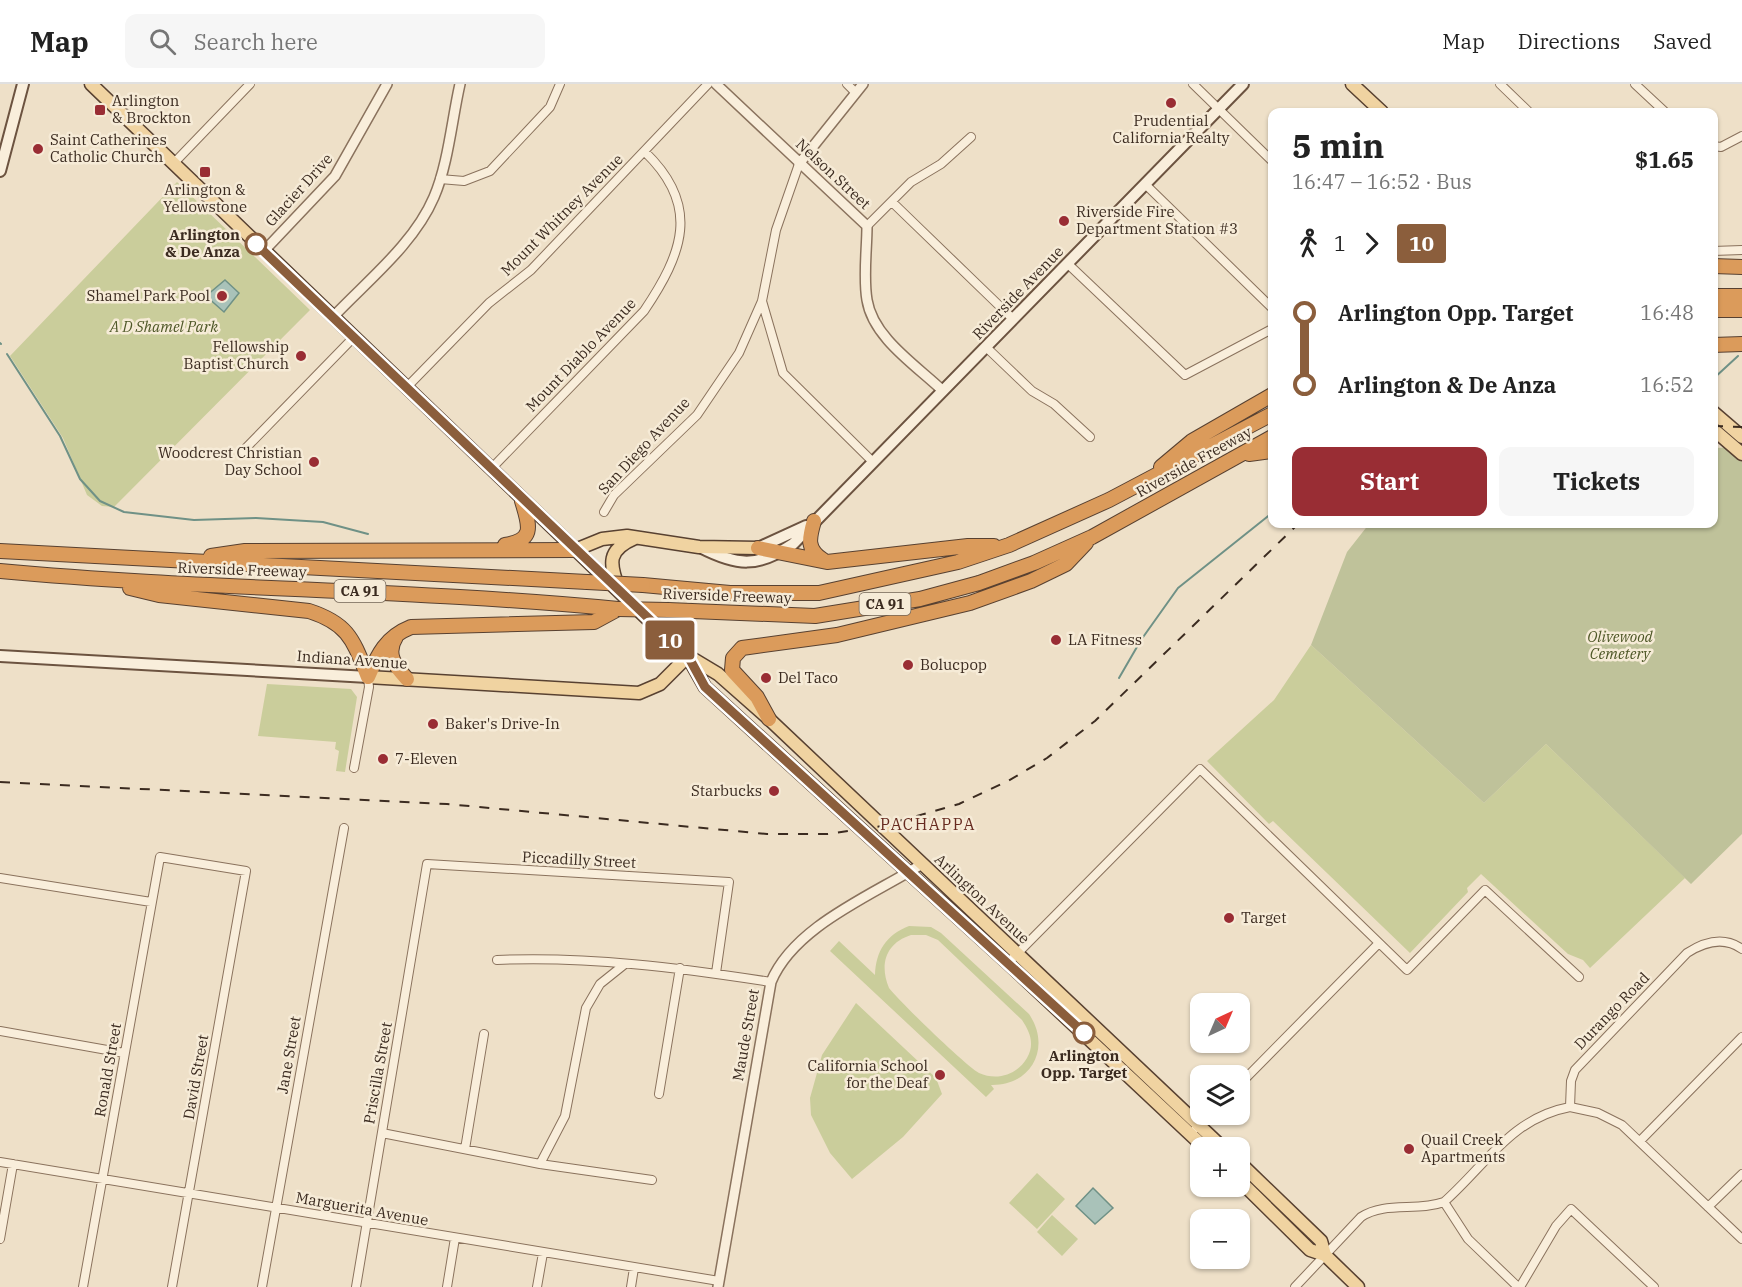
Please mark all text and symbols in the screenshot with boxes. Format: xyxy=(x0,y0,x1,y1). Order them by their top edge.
search box xyxy=(125,14,545,68)
text: Map xyxy=(30,23,89,60)
icon: search xyxy=(146,25,179,58)
text: Search here xyxy=(194,27,318,56)
text: Map xyxy=(1442,27,1485,55)
text: Directions xyxy=(1518,27,1620,55)
text: Saved xyxy=(1653,27,1712,55)
place label: Arlington & Brockton xyxy=(112,91,192,127)
marker: Prudential California Realty xyxy=(1164,96,1178,110)
marker: Arlington & Brockton xyxy=(93,103,107,117)
place label: Prudential California Realty xyxy=(1112,111,1230,147)
text: 5 min xyxy=(1292,124,1384,167)
place label: Saint Catherines Catholic Church xyxy=(50,130,167,166)
street label: Nelson Street xyxy=(792,134,875,213)
marker: Saint Catherines Catholic Church xyxy=(31,142,45,156)
text: $1.65 xyxy=(1635,145,1694,174)
street label: Glacier Drive xyxy=(261,149,336,230)
street label: Mount Whitney Avenue xyxy=(497,150,627,280)
marker: Arlington & Yellowstone xyxy=(198,165,212,179)
text: 16:47 – 16:52 · Bus xyxy=(1292,168,1472,195)
place label: Arlington & Yellowstone xyxy=(163,180,247,216)
place label: Riverside Fire Department Station #3 xyxy=(1076,202,1238,238)
marker: Riverside Fire Department Station #3 xyxy=(1057,214,1071,228)
place label: Arlington & De Anza xyxy=(165,225,240,261)
icon: walk xyxy=(1292,227,1325,260)
icon: forward xyxy=(1355,227,1388,260)
text: 10 xyxy=(1409,229,1434,257)
text: 1 xyxy=(1334,230,1346,257)
marker: Arlington & De Anza xyxy=(245,233,267,255)
street label: Riverside Avenue xyxy=(968,242,1067,343)
place label: Shamel Park Pool xyxy=(86,286,210,305)
marker: Shamel Park Pool xyxy=(215,289,229,303)
street label: Mount Diablo Avenue xyxy=(521,294,640,415)
text: Arlington Opp. Target xyxy=(1338,298,1573,327)
text: 16:48 xyxy=(1640,299,1694,326)
park label: A D Shamel Park xyxy=(109,317,218,336)
place label: Fellowship Baptist Church xyxy=(183,337,289,373)
marker: Fellowship Baptist Church xyxy=(294,349,308,363)
text: Arlington & De Anza xyxy=(1338,370,1556,399)
text: 16:52 xyxy=(1640,371,1694,398)
street label: San Diego Avenue xyxy=(594,393,694,498)
street label: Riverside Freeway xyxy=(1133,422,1255,501)
place label: Woodcrest Christian Day School xyxy=(158,443,302,479)
button: Start xyxy=(1292,447,1487,516)
button: Tickets xyxy=(1499,447,1694,516)
marker: Woodcrest Christian Day School xyxy=(307,455,321,469)
street label: Riverside Freeway xyxy=(177,558,307,581)
road number: CA 91 xyxy=(334,580,386,602)
street label: Riverside Freeway xyxy=(662,584,792,607)
road number: CA 91 xyxy=(860,593,910,615)
line badge: 10 xyxy=(643,620,697,660)
text: 10 xyxy=(657,626,683,654)
park label: Olivewood Cemetery xyxy=(1587,627,1654,663)
place label: LA Fitness xyxy=(1068,630,1142,649)
marker: LA Fitness xyxy=(1049,633,1063,647)
street label: Indiana Avenue xyxy=(296,646,408,673)
place label: Bolucpop xyxy=(920,655,987,674)
marker: Bolucpop xyxy=(901,658,915,672)
place label: Del Taco xyxy=(778,668,838,687)
marker: Del Taco xyxy=(759,671,773,685)
place label: Baker's Drive-In xyxy=(445,714,560,733)
marker: Baker's Drive-In xyxy=(426,717,440,731)
place label: 7-Eleven xyxy=(395,749,458,768)
marker: 7-Eleven xyxy=(376,752,390,766)
place label: Starbucks xyxy=(691,781,762,800)
marker: Starbucks xyxy=(767,784,781,798)
district label: PACHAPPA xyxy=(880,814,976,834)
street label: Piccadilly Street xyxy=(522,847,636,872)
street label: Arlington Avenue xyxy=(931,850,1034,948)
place label: Target xyxy=(1241,908,1286,927)
marker: Target xyxy=(1222,911,1236,925)
street label: Durango Road xyxy=(1570,968,1653,1053)
street label: Maude Street xyxy=(728,987,763,1082)
north arrow xyxy=(1190,993,1250,1053)
map controls xyxy=(1190,993,1250,1269)
street label: Jane Street xyxy=(272,1015,305,1095)
street label: Priscilla Street xyxy=(359,1020,396,1125)
street label: Ronald Street xyxy=(90,1021,125,1119)
marker: Arlington Opp. Target xyxy=(1073,1022,1095,1044)
street label: David Street xyxy=(179,1033,212,1121)
place label: Arlington Opp. Target xyxy=(1041,1046,1128,1082)
place label: California School for the Deaf xyxy=(807,1056,929,1092)
button: layers xyxy=(1190,1065,1250,1125)
marker: California School for the Deaf xyxy=(933,1068,947,1082)
place label: Quail Creek Apartments xyxy=(1421,1130,1505,1166)
button: + xyxy=(1190,1137,1250,1197)
marker: Quail Creek Apartments xyxy=(1402,1142,1416,1156)
street label: Marguerita Avenue xyxy=(294,1187,430,1230)
button: − xyxy=(1190,1209,1250,1269)

